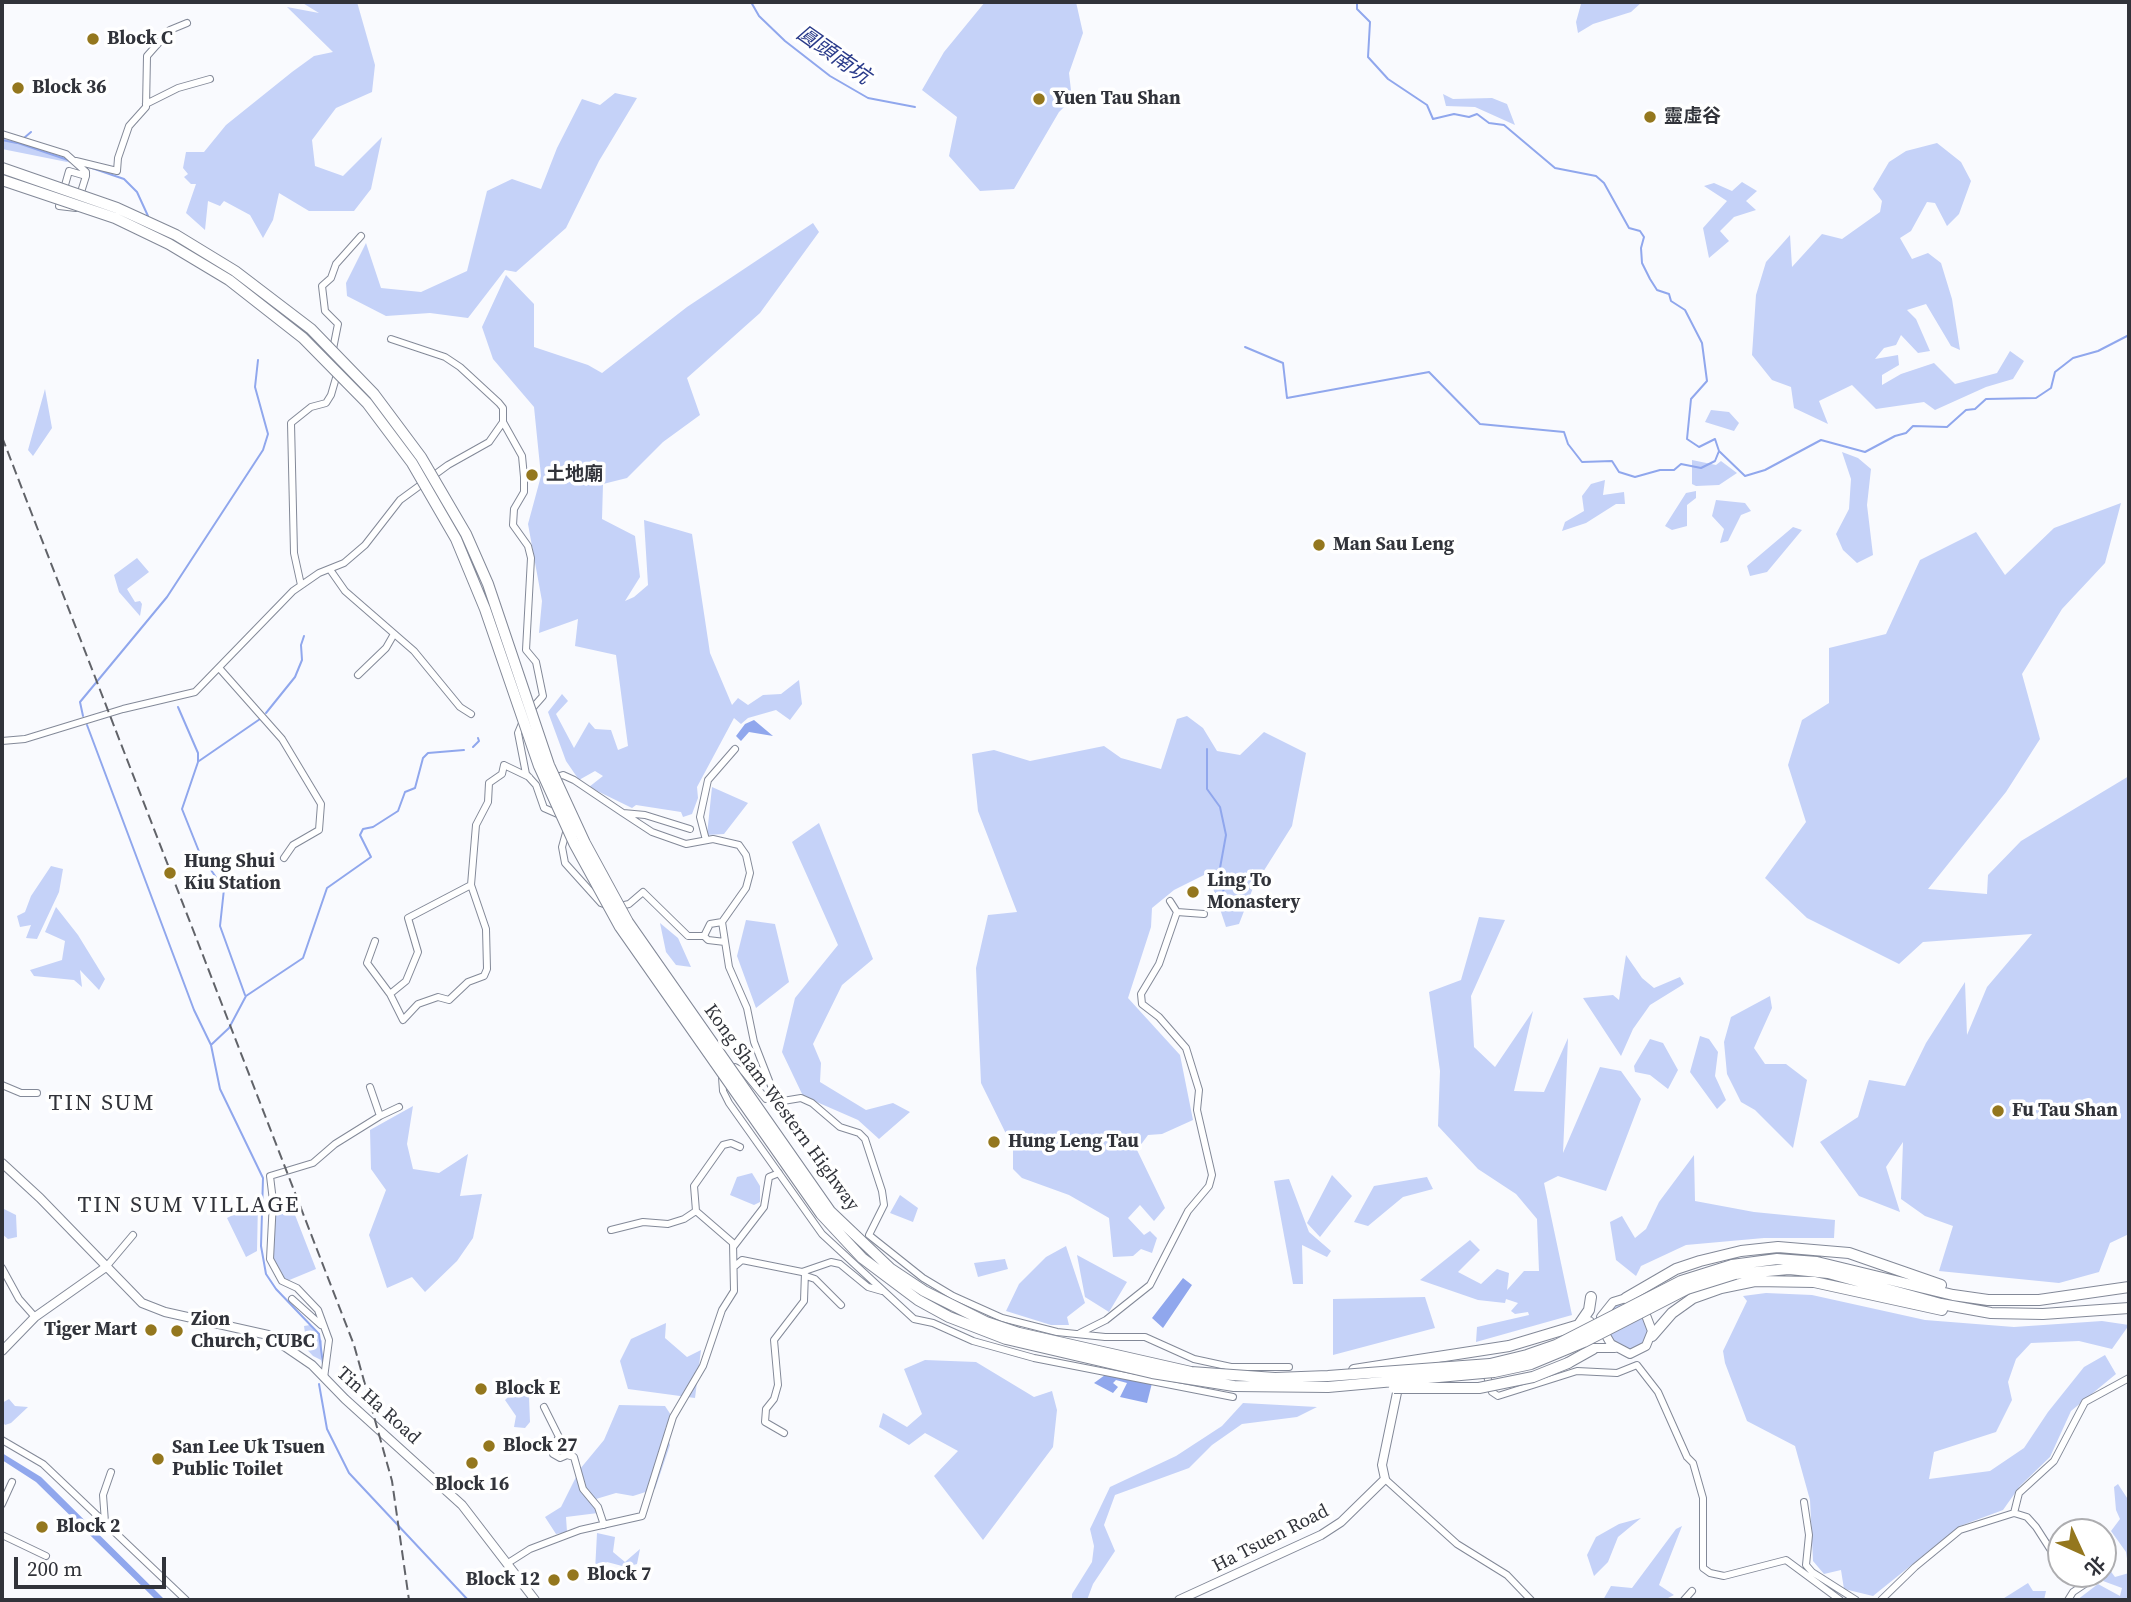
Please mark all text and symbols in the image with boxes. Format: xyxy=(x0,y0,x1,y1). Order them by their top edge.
water label: 圓頭南坑 xyxy=(791,22,875,90)
place label: Block C xyxy=(107,28,173,50)
marker: Block C xyxy=(85,31,101,47)
place label: Block 36 xyxy=(32,77,106,99)
marker: Block 36 xyxy=(10,80,26,96)
place label: Yuen Tau Shan xyxy=(1053,88,1181,110)
marker: Yuen Tau Shan xyxy=(1031,91,1047,107)
place label: 靈虛谷 xyxy=(1664,106,1721,128)
marker: 靈虛谷 xyxy=(1642,109,1658,125)
place label: 土地廟 xyxy=(546,464,603,486)
marker: 土地廟 xyxy=(524,467,540,483)
place label: Man Sau Leng xyxy=(1333,534,1454,556)
marker: Man Sau Leng xyxy=(1311,537,1327,553)
place label: Hung Shui Kiu Station xyxy=(184,851,281,895)
marker: Hung Shui Kiu Station xyxy=(162,865,178,881)
place label: Ling To Monastery xyxy=(1207,870,1300,914)
marker: Ling To Monastery xyxy=(1185,884,1201,900)
street label: Kong Sham Western Highway xyxy=(698,1000,864,1216)
district label: TIN SUM xyxy=(49,1090,155,1118)
place label: Fu Tau Shan xyxy=(2012,1100,2118,1122)
marker: Fu Tau Shan xyxy=(1990,1103,2006,1119)
place label: Hung Leng Tau xyxy=(1008,1131,1139,1153)
marker: Hung Leng Tau xyxy=(986,1134,1002,1150)
district label: TIN SUM VILLAGE xyxy=(79,1192,299,1220)
place label: Zion Church, CUBC xyxy=(191,1309,314,1353)
place label: Tiger Mart xyxy=(44,1319,137,1341)
marker: Tiger Mart xyxy=(143,1322,159,1338)
marker: Zion Church, CUBC xyxy=(169,1323,185,1339)
street label: Tin Ha Road xyxy=(331,1362,425,1450)
place label: Block E xyxy=(495,1378,560,1400)
marker: Block E xyxy=(473,1381,489,1397)
place label: Block 27 xyxy=(503,1435,577,1457)
place label: San Lee Uk Tsuen Public Toilet xyxy=(172,1437,325,1481)
marker: Block 27 xyxy=(481,1438,497,1454)
marker: San Lee Uk Tsuen Public Toilet xyxy=(150,1451,166,1467)
marker: Block 16 xyxy=(464,1455,480,1471)
place label: Block 16 xyxy=(435,1474,509,1496)
street label: Ha Tsuen Road xyxy=(1209,1500,1333,1578)
place label: Block 2 xyxy=(56,1516,120,1538)
north arrow xyxy=(2047,1518,2117,1588)
marker: Block 2 xyxy=(34,1519,50,1535)
scale bar xyxy=(18,1542,170,1586)
text: 北 xyxy=(2080,1551,2111,1582)
text: 200 m xyxy=(27,1554,82,1583)
place label: Block 7 xyxy=(587,1564,651,1586)
marker: Block 7 xyxy=(565,1567,581,1583)
place label: Block 12 xyxy=(466,1569,540,1591)
marker: Block 12 xyxy=(546,1572,562,1588)

